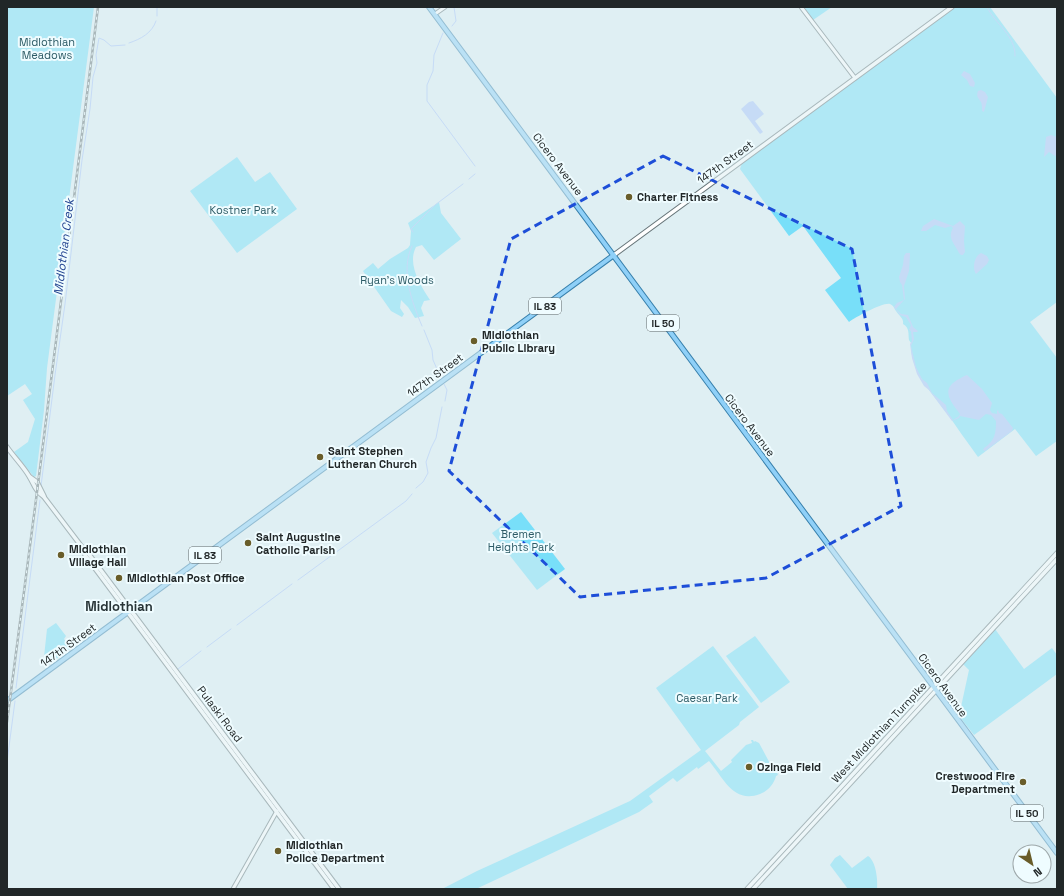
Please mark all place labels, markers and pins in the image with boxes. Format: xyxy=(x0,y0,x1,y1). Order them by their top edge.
place label: Charter Fitness xyxy=(637,190,719,204)
marker: Charter Fitness xyxy=(624,192,634,202)
place label: Midlothian Public Library xyxy=(482,328,555,355)
marker: Midlothian Public Library xyxy=(469,336,479,346)
place label: Saint Stephen Lutheran Church xyxy=(328,444,417,471)
marker: Saint Stephen Lutheran Church xyxy=(315,452,325,462)
place label: Saint Augustine Catholic Parish xyxy=(256,530,341,557)
marker: Saint Augustine Catholic Parish xyxy=(243,538,253,548)
place label: Midlothian Village Hall xyxy=(69,542,126,569)
marker: Midlothian Village Hall xyxy=(56,550,66,560)
place label: Midlothian Post Office xyxy=(127,571,245,585)
marker: Midlothian Post Office xyxy=(114,573,124,583)
place label: Ozinga Field xyxy=(757,760,821,774)
marker: Ozinga Field xyxy=(744,762,754,772)
place label: Crestwood Fire Department xyxy=(936,769,1015,796)
marker: Crestwood Fire Department xyxy=(1018,777,1028,787)
place label: Midlothian Police Department xyxy=(286,838,384,865)
marker: Midlothian Police Department xyxy=(273,846,283,856)

